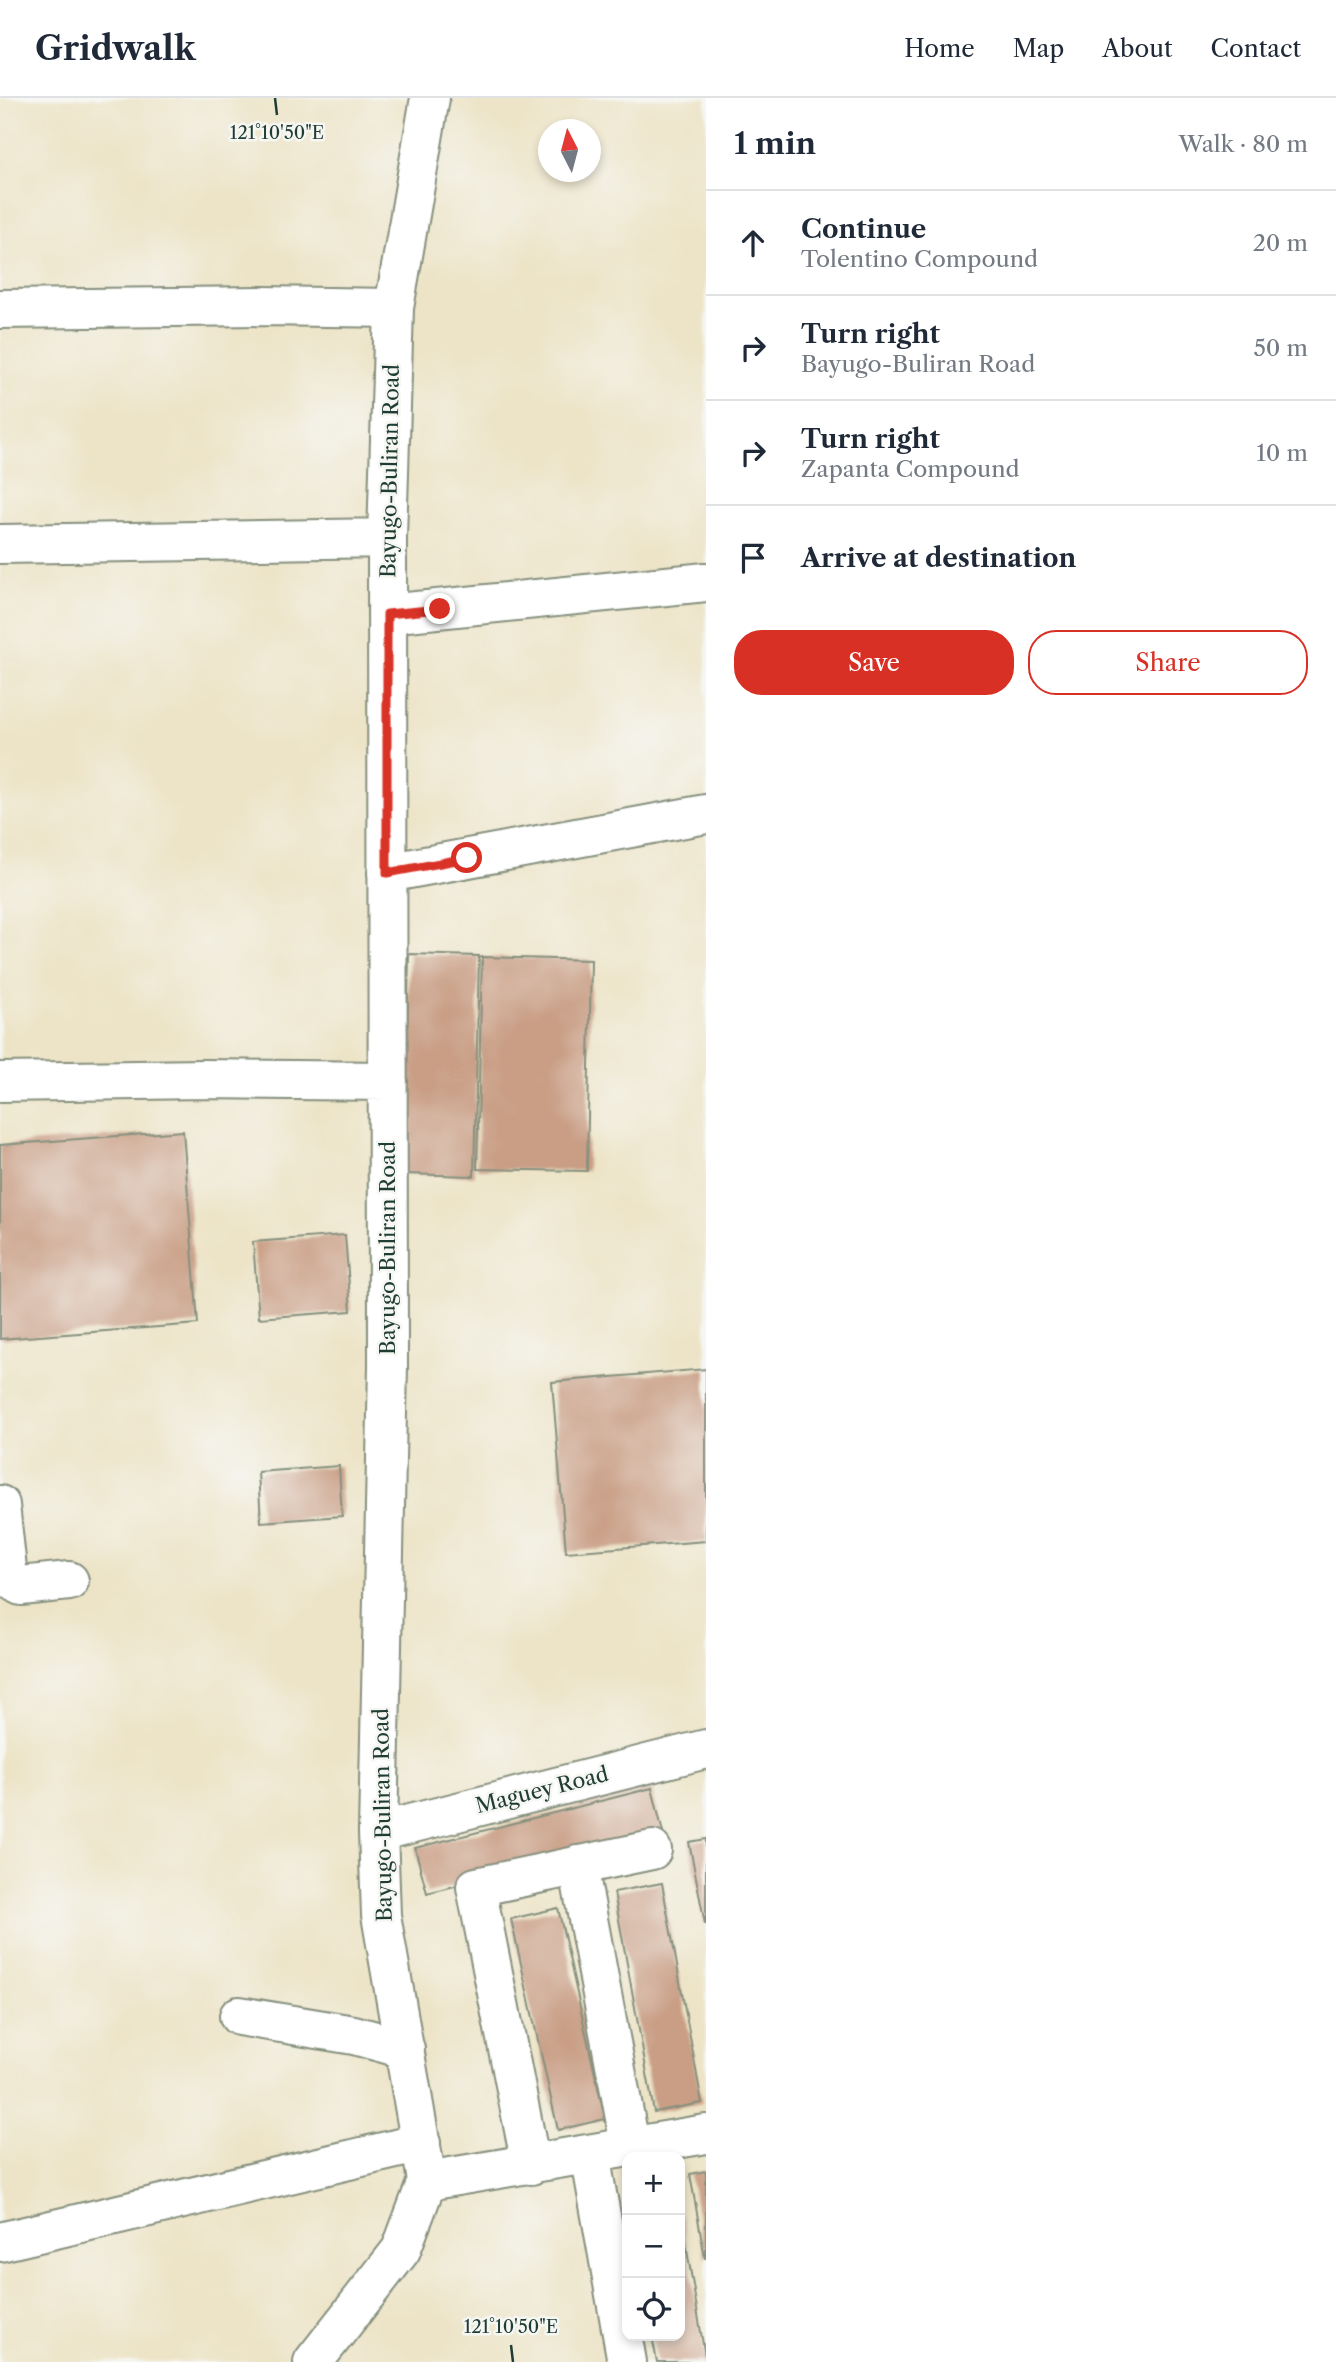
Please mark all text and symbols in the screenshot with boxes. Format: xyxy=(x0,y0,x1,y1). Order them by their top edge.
text: Gridwalk xyxy=(35,28,196,69)
text: Home xyxy=(904,34,975,63)
text: Map xyxy=(1013,34,1064,63)
text: About xyxy=(1102,34,1173,63)
text: Contact xyxy=(1211,34,1301,63)
north arrow xyxy=(538,119,601,182)
text: 121°10'50"E xyxy=(230,122,324,144)
text: 1 min xyxy=(734,125,816,162)
text: Walk · 80 m xyxy=(1179,130,1308,158)
text: Continue xyxy=(801,213,926,245)
icon: ahead xyxy=(734,224,772,262)
text: 20 m xyxy=(1253,229,1308,257)
text: Tolentino Compound xyxy=(801,245,1038,273)
text: Turn right xyxy=(801,318,940,350)
icon: right xyxy=(734,329,772,367)
text: 50 m xyxy=(1253,334,1308,362)
text: Bayugo-Buliran Road xyxy=(801,350,1035,378)
street label: Bayugo-Buliran Road xyxy=(375,364,404,578)
text: Turn right xyxy=(801,423,940,455)
icon: right xyxy=(734,434,772,472)
text: 10 m xyxy=(1256,439,1308,467)
text: Zapanta Compound xyxy=(801,455,1020,483)
icon: arrive xyxy=(734,539,772,577)
text: Arrive at destination xyxy=(801,542,1076,574)
route end xyxy=(424,593,455,624)
button: Save xyxy=(734,630,1014,695)
button: Share xyxy=(1028,630,1308,695)
route start xyxy=(451,842,482,873)
street label: Bayugo-Buliran Road xyxy=(375,1141,400,1355)
street label: Bayugo-Buliran Road xyxy=(368,1708,397,1922)
street label: Maguey Road xyxy=(473,1761,611,1818)
map controls xyxy=(622,2152,685,2341)
button: + xyxy=(622,2152,685,2215)
button: − xyxy=(622,2215,685,2278)
button: locate xyxy=(622,2278,685,2341)
text: 121°10'50"E xyxy=(464,2316,558,2338)

